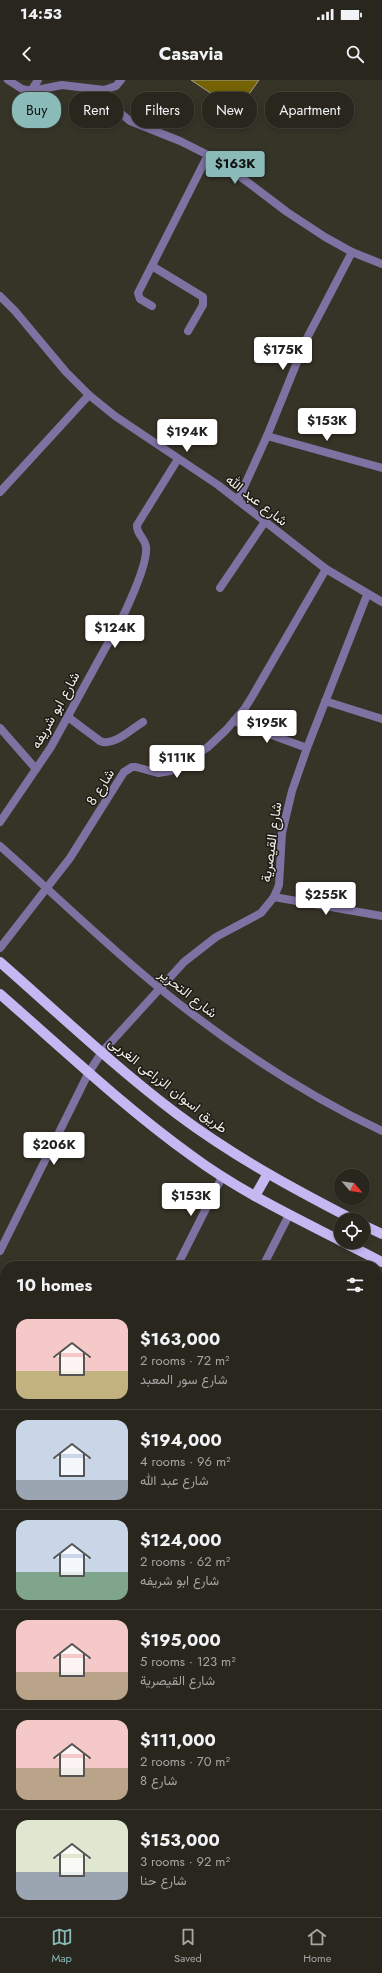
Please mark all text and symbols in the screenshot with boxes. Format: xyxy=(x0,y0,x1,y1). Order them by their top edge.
text: 14:53 xyxy=(20,3,62,25)
text: Casavia xyxy=(159,41,223,67)
icon: back xyxy=(16,43,38,65)
icon: search xyxy=(344,43,366,65)
chip: Buy xyxy=(12,92,61,128)
chip: Rent xyxy=(69,92,123,128)
chip: Filters xyxy=(131,92,194,128)
chip: New xyxy=(202,92,257,128)
chip: Apartment xyxy=(265,92,354,128)
pin: $163K xyxy=(207,151,263,185)
text: $163K xyxy=(215,154,255,173)
pin: $175K xyxy=(255,337,311,371)
text: $175K xyxy=(263,340,303,359)
pin: $153K xyxy=(299,408,355,442)
text: $153K xyxy=(307,411,347,430)
pin: $194K xyxy=(159,419,215,453)
text: $194K xyxy=(166,422,208,441)
street label: شارع عبد الله xyxy=(221,469,292,531)
pin: $124K xyxy=(87,615,143,649)
text: $124K xyxy=(94,618,136,637)
street label: شارع ابو شريفه xyxy=(26,668,85,753)
pin: $195K xyxy=(239,710,295,744)
text: $195K xyxy=(247,713,287,732)
pin: $111K xyxy=(149,745,205,779)
text: $111K xyxy=(158,748,196,767)
street label: شارع 8 xyxy=(81,765,120,810)
street label: شارع القيصرية xyxy=(255,801,288,884)
pin: $255K xyxy=(298,882,354,916)
text: $255K xyxy=(305,885,347,904)
street label: شارع التحرير xyxy=(153,963,222,1023)
street label: طريق اسوان الزراعى الغربى xyxy=(104,1032,232,1138)
pin: $206K xyxy=(26,1132,82,1166)
text: $206K xyxy=(32,1135,76,1154)
north arrow xyxy=(334,1169,370,1205)
map controls xyxy=(334,1169,370,1249)
pin: $153K xyxy=(163,1183,219,1217)
text: $153K xyxy=(171,1186,211,1205)
button: locate xyxy=(334,1213,370,1249)
text: 10 homes xyxy=(16,1273,92,1297)
icon: filters xyxy=(344,1274,366,1296)
text: $163,000 xyxy=(140,1327,220,1351)
icon: home xyxy=(48,1335,96,1383)
text: 2 rooms · 72 m² xyxy=(140,1351,230,1370)
text: شارع سور المعبد xyxy=(140,1370,228,1389)
text: $194,000 xyxy=(140,1428,222,1452)
icon: home xyxy=(48,1436,96,1484)
text: 4 rooms · 96 m² xyxy=(140,1452,231,1471)
text: شارع عبد الله xyxy=(140,1471,209,1490)
text: $124,000 xyxy=(140,1528,222,1552)
icon: home xyxy=(48,1536,96,1584)
text: 2 rooms · 62 m² xyxy=(140,1552,230,1571)
text: شارع ابو شريفه xyxy=(140,1571,219,1590)
text: $195,000 xyxy=(140,1628,221,1652)
icon: home xyxy=(48,1636,96,1684)
text: 5 rooms · 123 m² xyxy=(140,1652,236,1671)
text: شارع القيصرية xyxy=(140,1671,215,1690)
text: $111,000 xyxy=(140,1728,216,1752)
icon: home xyxy=(48,1736,96,1784)
text: 2 rooms · 70 m² xyxy=(140,1752,230,1771)
text: شارع 8 xyxy=(140,1771,177,1790)
text: $153,000 xyxy=(140,1828,220,1852)
icon: home xyxy=(48,1836,96,1884)
text: 3 rooms · 92 m² xyxy=(140,1852,230,1871)
text: شارع حنا xyxy=(140,1871,187,1890)
tab: Map xyxy=(51,1926,73,1966)
tab: Saved xyxy=(174,1926,202,1966)
tab: Home xyxy=(303,1926,331,1966)

